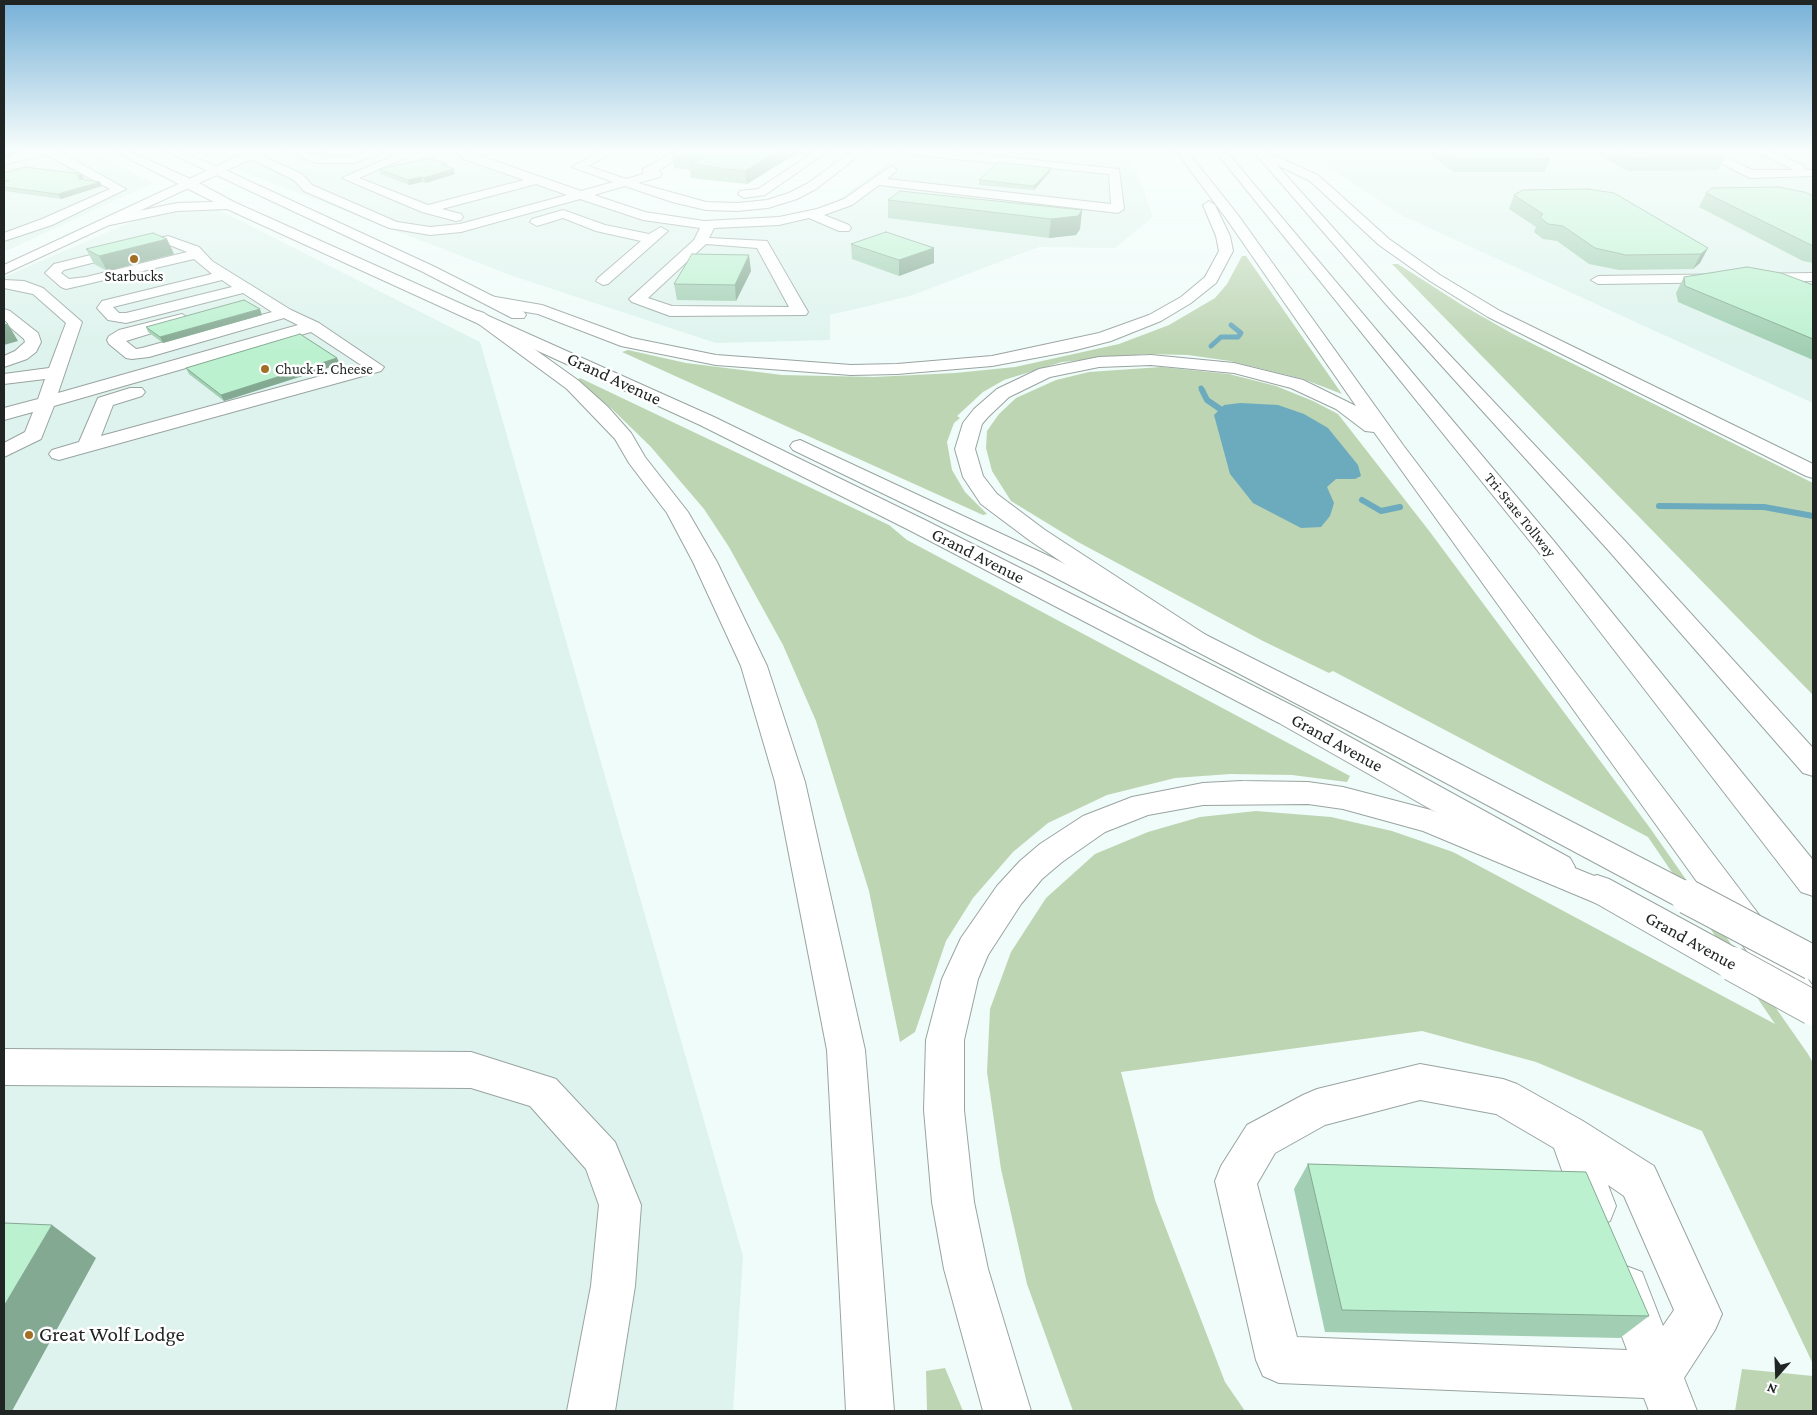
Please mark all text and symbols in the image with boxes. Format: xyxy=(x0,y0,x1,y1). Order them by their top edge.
marker: Starbucks xyxy=(128,253,140,265)
place label: Starbucks xyxy=(105,267,163,285)
street label: Grand Avenue xyxy=(564,348,664,410)
place label: Chuck E. Cheese xyxy=(275,360,373,378)
marker: Chuck E. Cheese xyxy=(259,363,271,375)
street label: Tri-State Tollway xyxy=(1480,469,1560,561)
street label: Grand Avenue xyxy=(928,523,1028,589)
street label: Grand Avenue xyxy=(1287,709,1387,777)
street label: Grand Avenue xyxy=(1641,907,1741,975)
place label: Great Wolf Lodge xyxy=(39,1322,185,1348)
marker: Great Wolf Lodge xyxy=(23,1329,35,1341)
north arrow xyxy=(1752,1350,1802,1400)
text: N xyxy=(1765,1380,1779,1398)

